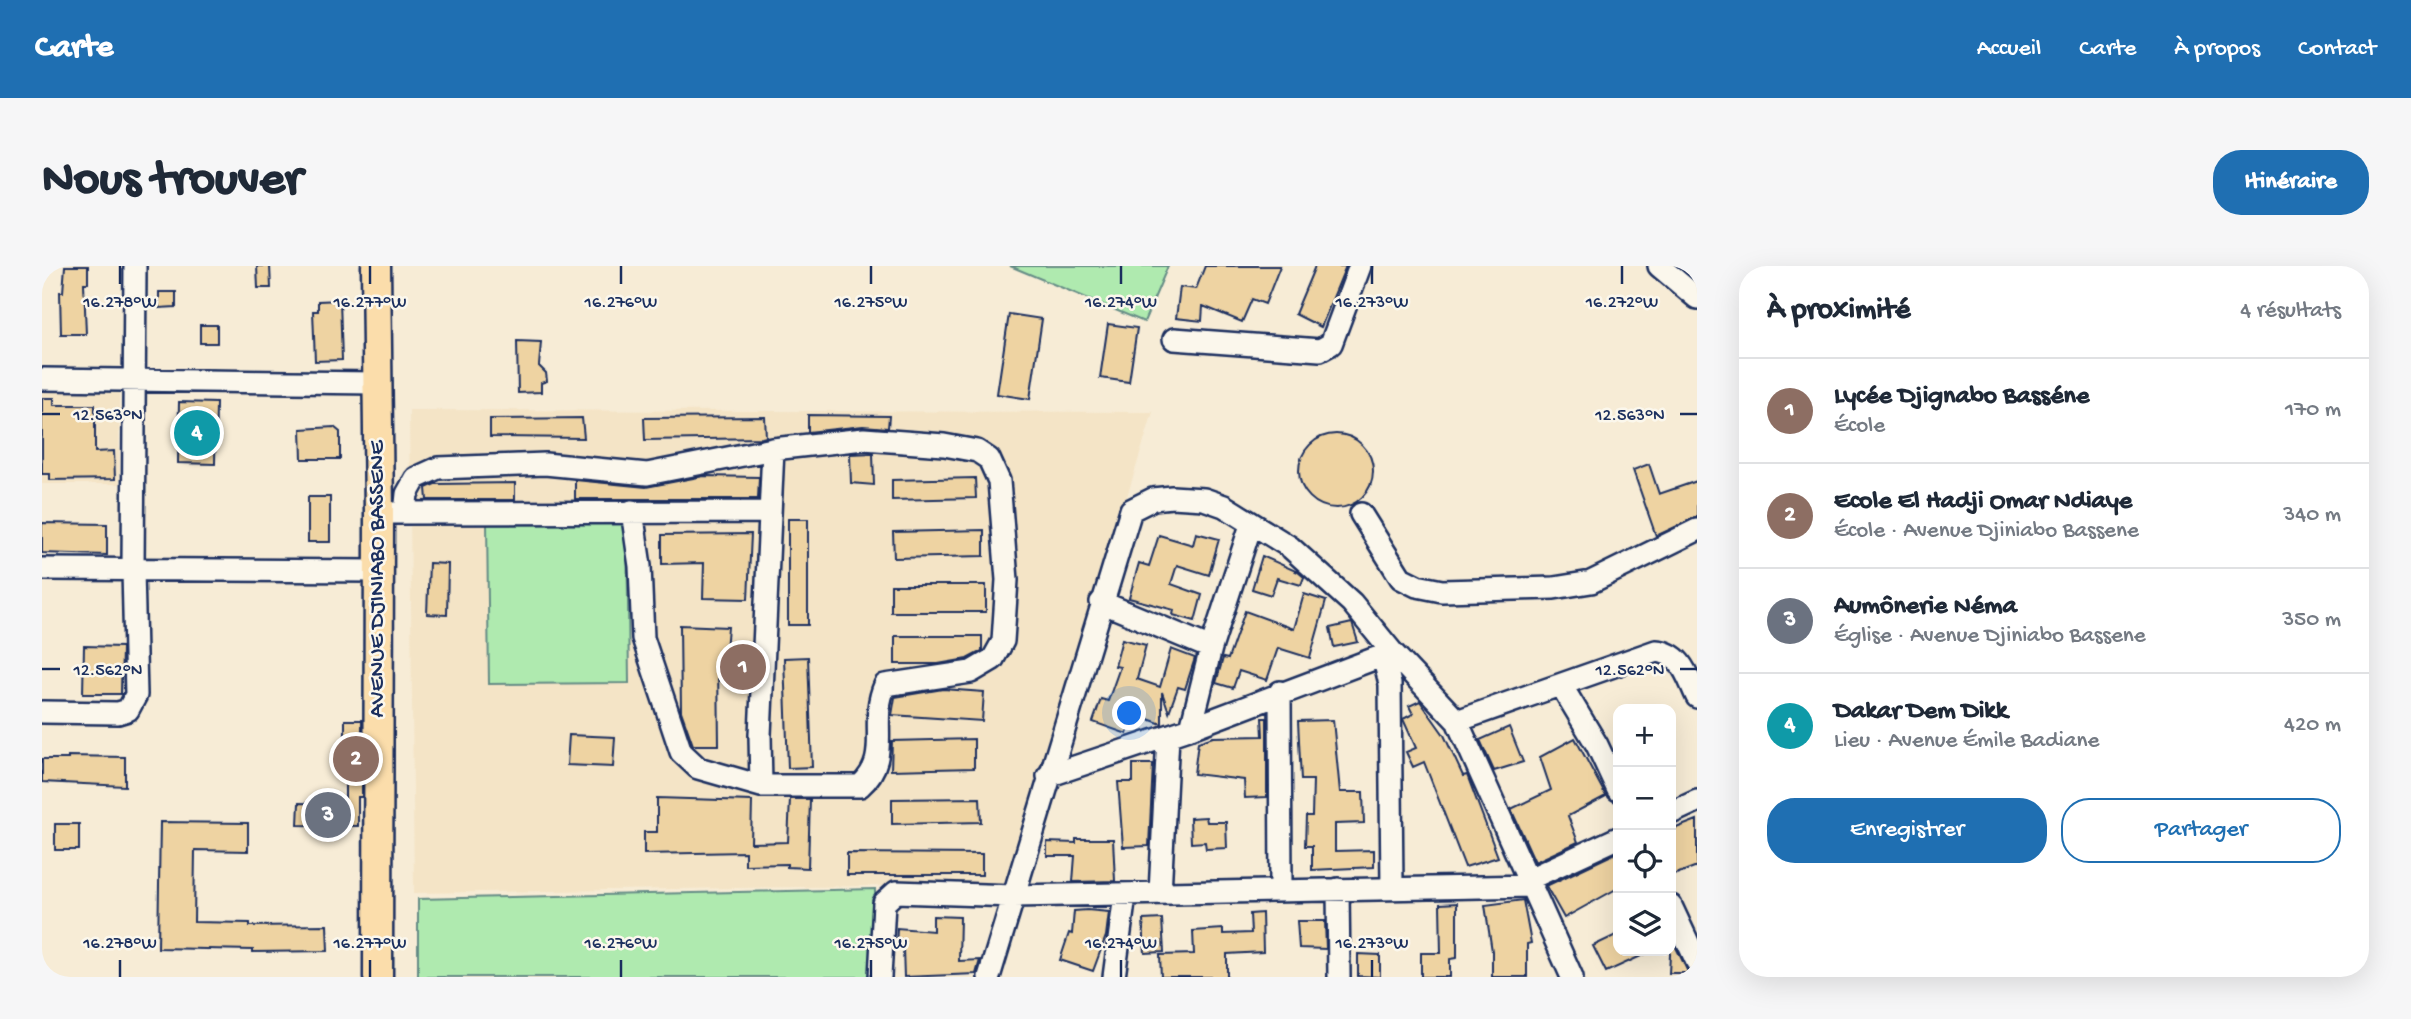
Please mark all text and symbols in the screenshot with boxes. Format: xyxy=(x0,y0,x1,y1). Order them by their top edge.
text: Carte xyxy=(35,30,113,68)
text: Accueil xyxy=(1977,35,2041,64)
text: Carte xyxy=(2079,35,2136,64)
text: À propos xyxy=(2174,35,2260,64)
text: Contact xyxy=(2298,35,2376,64)
button: Itinéraire xyxy=(2213,150,2369,215)
text: Nous trouver xyxy=(42,153,302,211)
text: 16.278°W xyxy=(82,293,157,314)
text: 16.277°W xyxy=(333,293,407,314)
text: 16.276°W xyxy=(584,293,657,314)
text: 16.275°W xyxy=(833,293,908,314)
text: 16.274°W xyxy=(1084,293,1157,314)
text: 16.273°W xyxy=(1335,293,1408,314)
text: 16.272°W xyxy=(1585,293,1658,314)
text: À proximité xyxy=(1767,294,1911,329)
text: 4 résultats xyxy=(2240,298,2341,325)
text: Lycée Djignabo Basséne xyxy=(1834,382,2089,413)
text: 1 xyxy=(1785,397,1795,424)
text: 170 m xyxy=(2285,397,2341,424)
text: 12.563°N xyxy=(72,406,143,427)
text: 12.563°N xyxy=(1594,406,1665,427)
pin: 4 xyxy=(174,407,220,459)
text: École xyxy=(1834,413,1885,440)
street label: AVENUE DJINIABO BASSENE xyxy=(365,439,392,717)
text: Ecole El Hadji Omar Ndiaye xyxy=(1834,487,2132,518)
text: 2 xyxy=(1784,502,1796,529)
text: 340 m xyxy=(2283,502,2341,529)
text: École · Avenue Djiniabo Bassene xyxy=(1834,518,2139,545)
text: Aumônerie Néma xyxy=(1834,592,2017,623)
text: 3 xyxy=(1784,607,1796,634)
text: 350 m xyxy=(2282,607,2341,634)
text: Église · Avenue Djiniabo Bassene xyxy=(1834,623,2146,650)
pin: 1 xyxy=(720,641,766,693)
text: 12.562°N xyxy=(72,661,143,682)
text: 12.562°N xyxy=(1594,661,1665,682)
your location xyxy=(1112,696,1146,730)
text: Dakar Dem Dikk xyxy=(1834,697,2008,728)
map controls xyxy=(1613,704,1676,956)
button: + xyxy=(1613,704,1676,767)
text: 4 xyxy=(1785,712,1795,739)
text: 420 m xyxy=(2284,712,2341,739)
text: Lieu · Avenue Émile Badiane xyxy=(1834,728,2099,755)
pin: 2 xyxy=(333,733,379,785)
button: − xyxy=(1613,767,1676,830)
pin: 3 xyxy=(305,789,351,841)
button: Enregistrer xyxy=(1767,798,2047,863)
button: Partager xyxy=(2061,798,2341,863)
button: locate xyxy=(1613,830,1676,893)
button: layers xyxy=(1613,893,1676,956)
text: 16.278°W xyxy=(82,934,157,955)
text: 16.277°W xyxy=(333,934,407,955)
text: 16.276°W xyxy=(584,934,657,955)
text: 16.275°W xyxy=(833,934,908,955)
text: 16.274°W xyxy=(1084,934,1157,955)
text: 16.273°W xyxy=(1335,934,1408,955)

